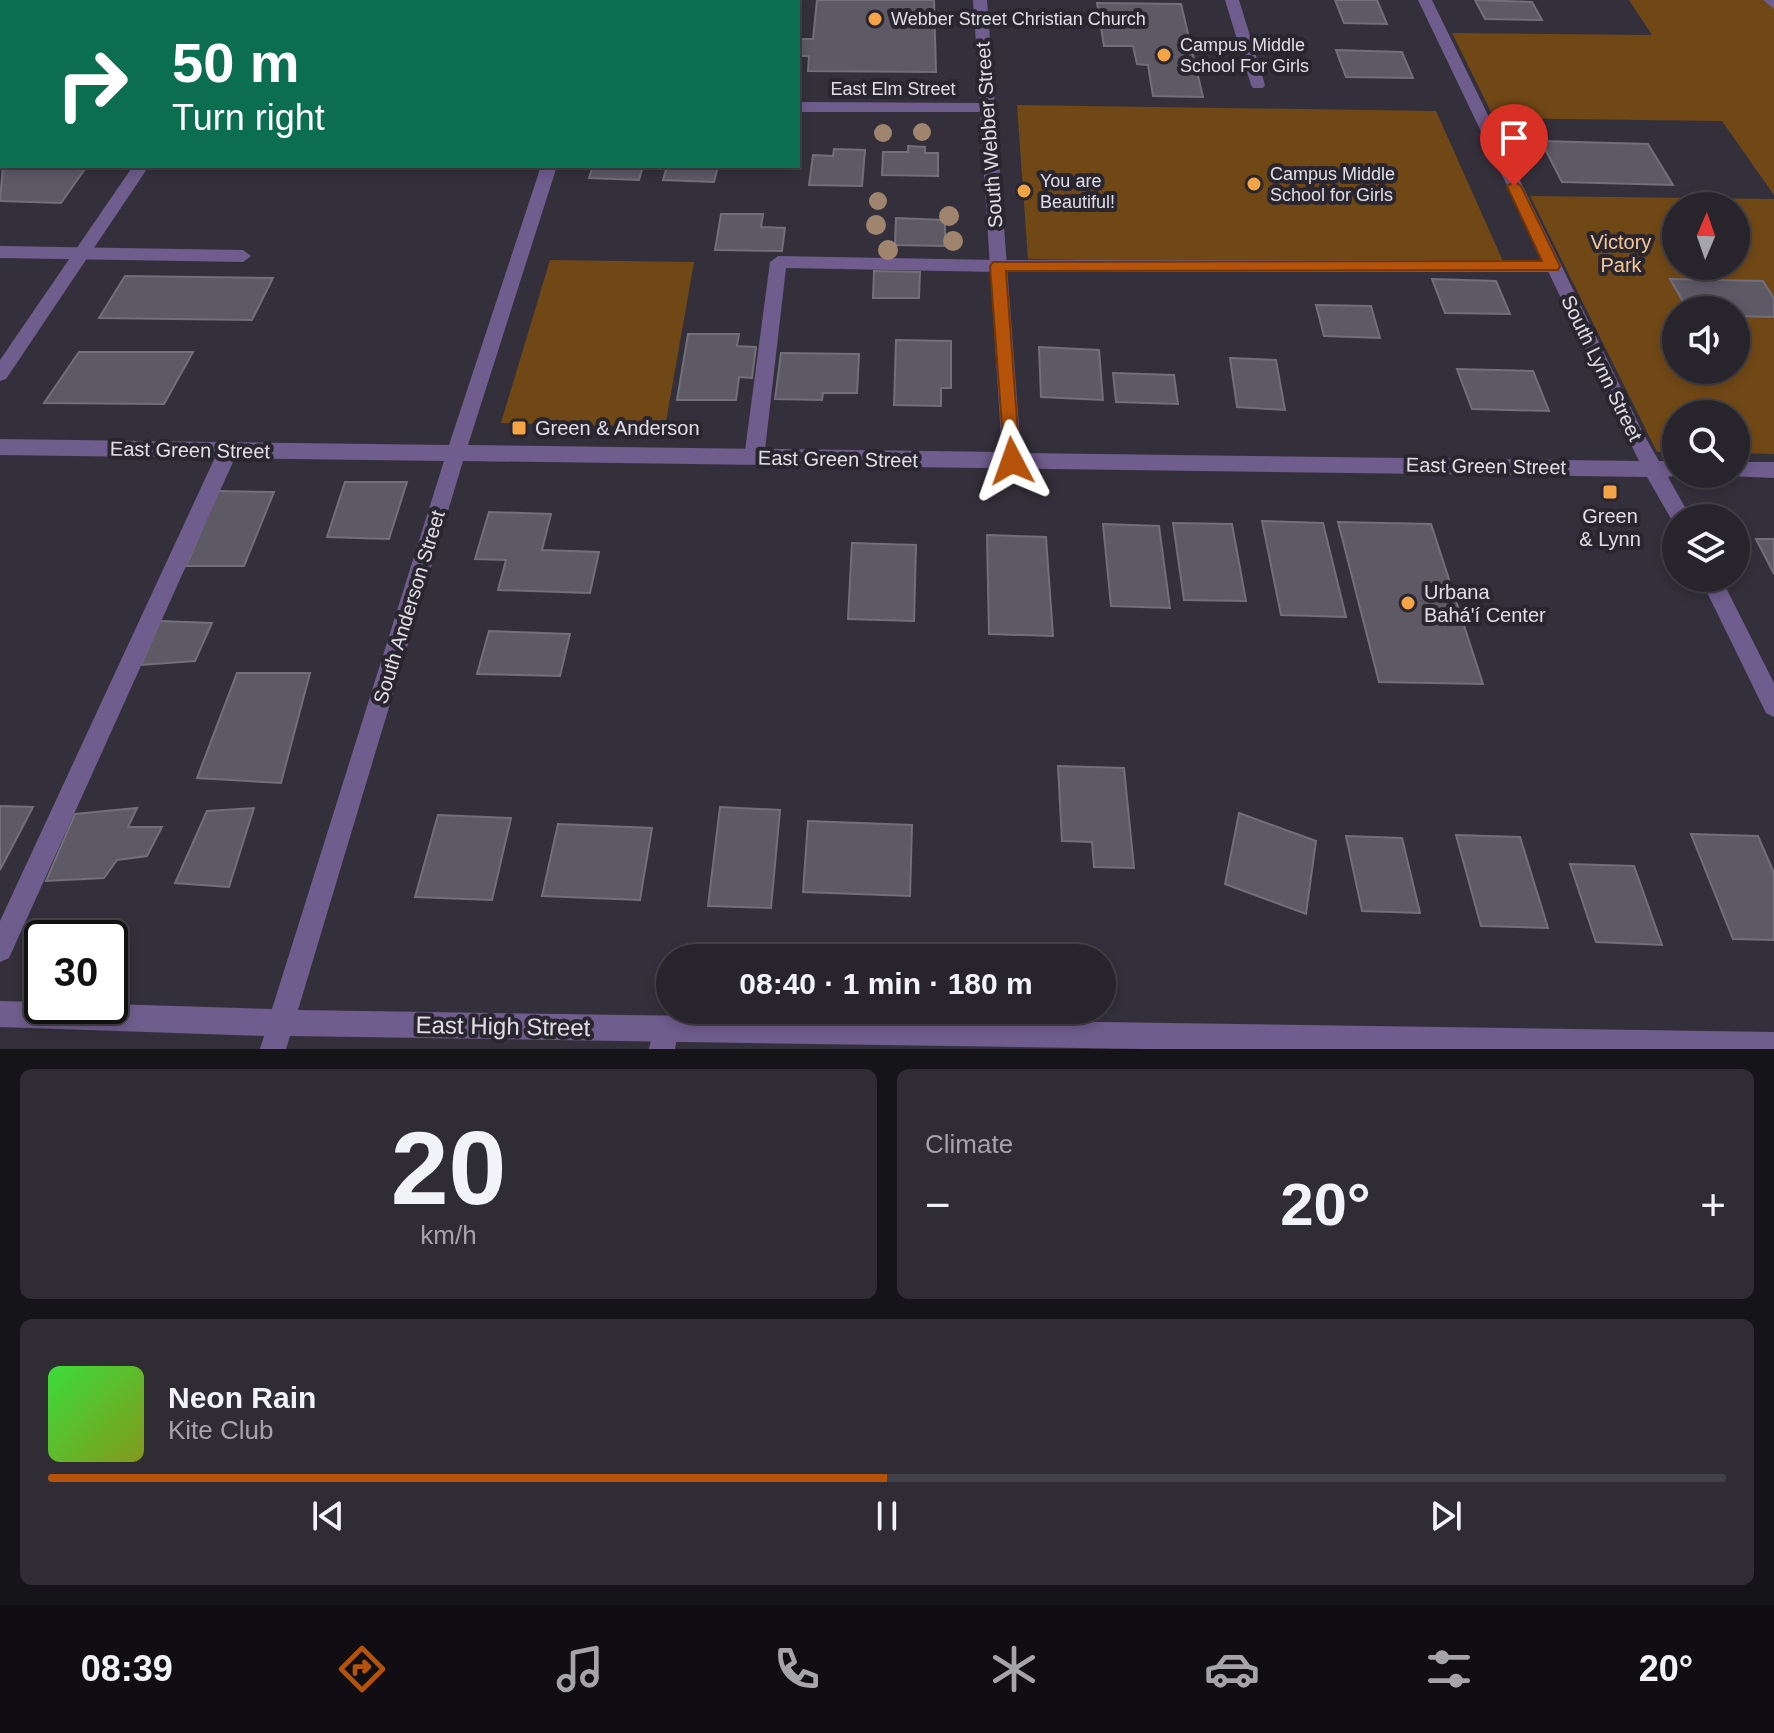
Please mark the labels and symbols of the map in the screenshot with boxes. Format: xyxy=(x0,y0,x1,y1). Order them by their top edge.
place label: Webber Street Christian Church xyxy=(891,9,1146,29)
marker: Webber Street Christian Church xyxy=(866,10,884,28)
place label: Campus Middle School For Girls xyxy=(1180,35,1309,76)
street label: South Webber Street xyxy=(971,41,1006,229)
marker: Campus Middle School For Girls xyxy=(1155,46,1173,64)
street label: East Elm Street xyxy=(830,79,956,99)
pin xyxy=(1480,104,1548,186)
place label: Campus Middle School for Girls xyxy=(1270,164,1395,205)
place label: You are Beautiful! xyxy=(1040,171,1115,212)
marker: Campus Middle School for Girls xyxy=(1245,175,1263,193)
marker: You are Beautiful! xyxy=(1015,182,1033,200)
north arrow xyxy=(1662,192,1750,280)
park label: Victory Park xyxy=(1591,231,1651,276)
street label: South Lynn Street xyxy=(1557,292,1647,445)
place label: Green & Anderson xyxy=(535,417,700,439)
marker: Green & Anderson xyxy=(510,419,528,437)
position arrow xyxy=(970,419,1054,503)
street label: East Green Street xyxy=(110,438,271,462)
street label: East Green Street xyxy=(758,447,919,471)
street label: East Green Street xyxy=(1406,454,1567,478)
marker: Green & Lynn xyxy=(1601,483,1619,501)
place label: Green & Lynn xyxy=(1579,505,1641,550)
street label: South Anderson Street xyxy=(369,507,449,706)
place label: Urbana Bahá'í Center xyxy=(1424,581,1546,626)
marker: Urbana Bahá'í Center xyxy=(1399,594,1417,612)
speed limit sign: 30 xyxy=(24,920,128,1024)
street label: East High Street xyxy=(415,1011,591,1041)

